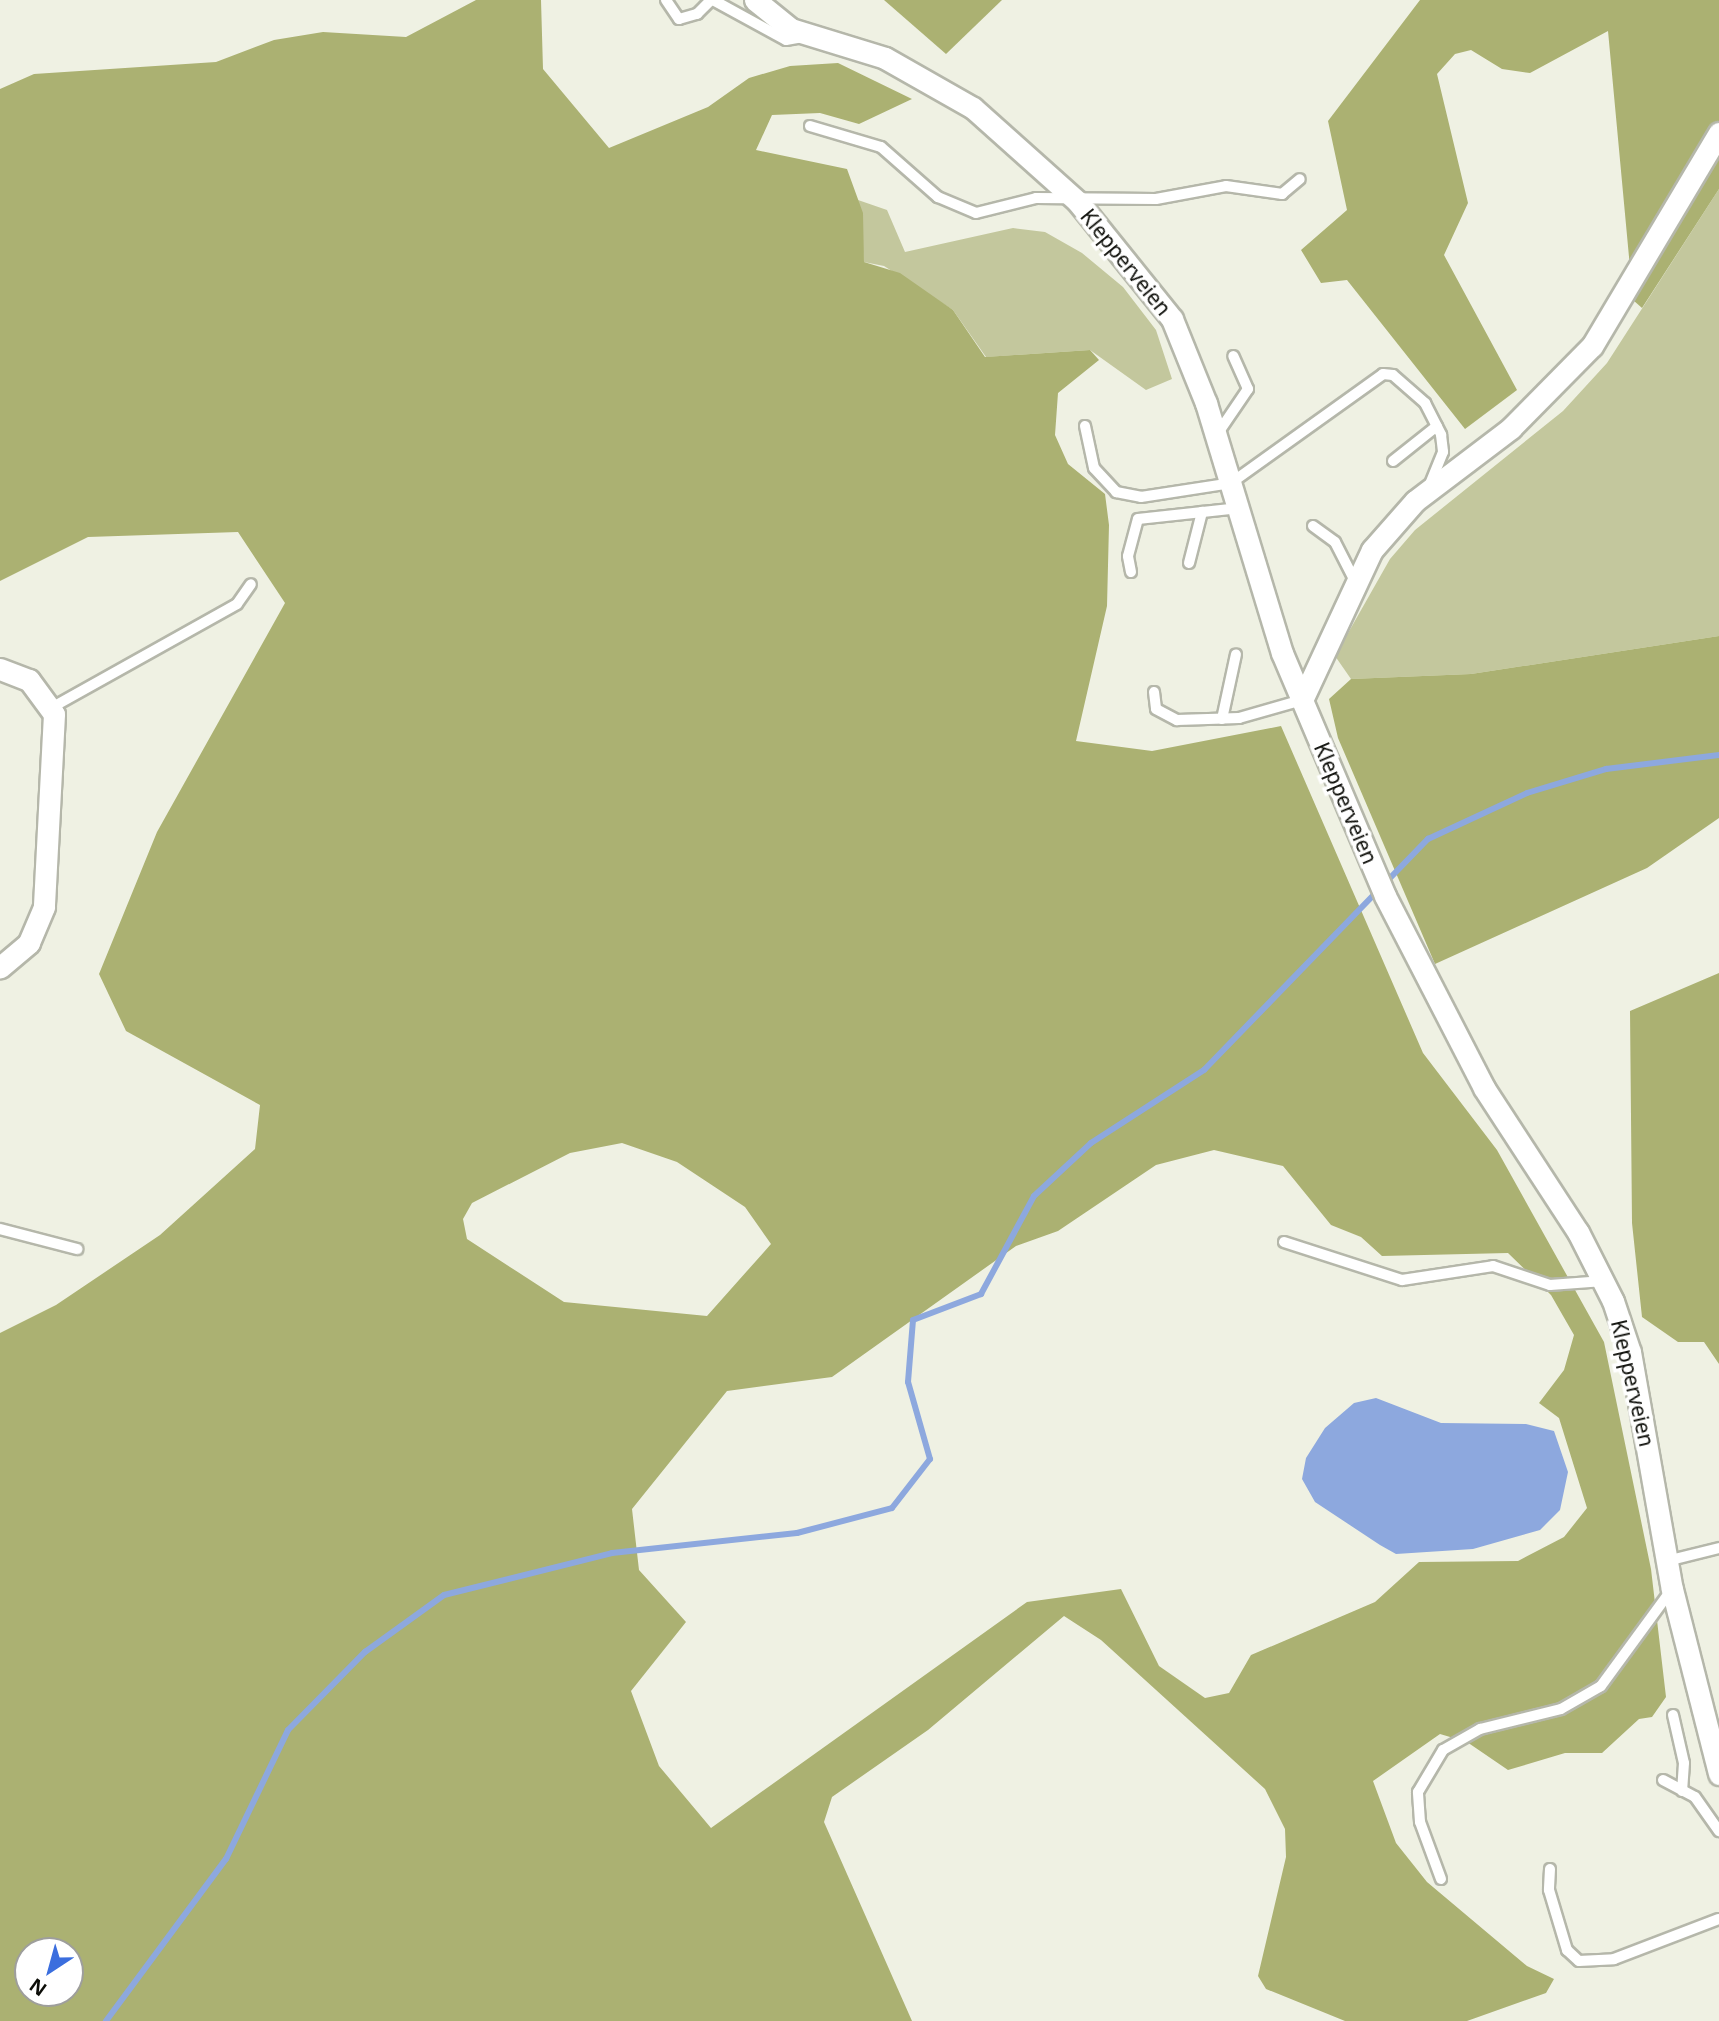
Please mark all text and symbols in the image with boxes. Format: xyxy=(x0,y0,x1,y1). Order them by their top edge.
street label: Klepperveien xyxy=(1076,204,1176,320)
street label: Klepperveien xyxy=(1309,739,1383,867)
street label: Klepperveien xyxy=(1606,1317,1660,1449)
north arrow xyxy=(14,1937,84,2007)
text: N xyxy=(24,1972,52,2002)

